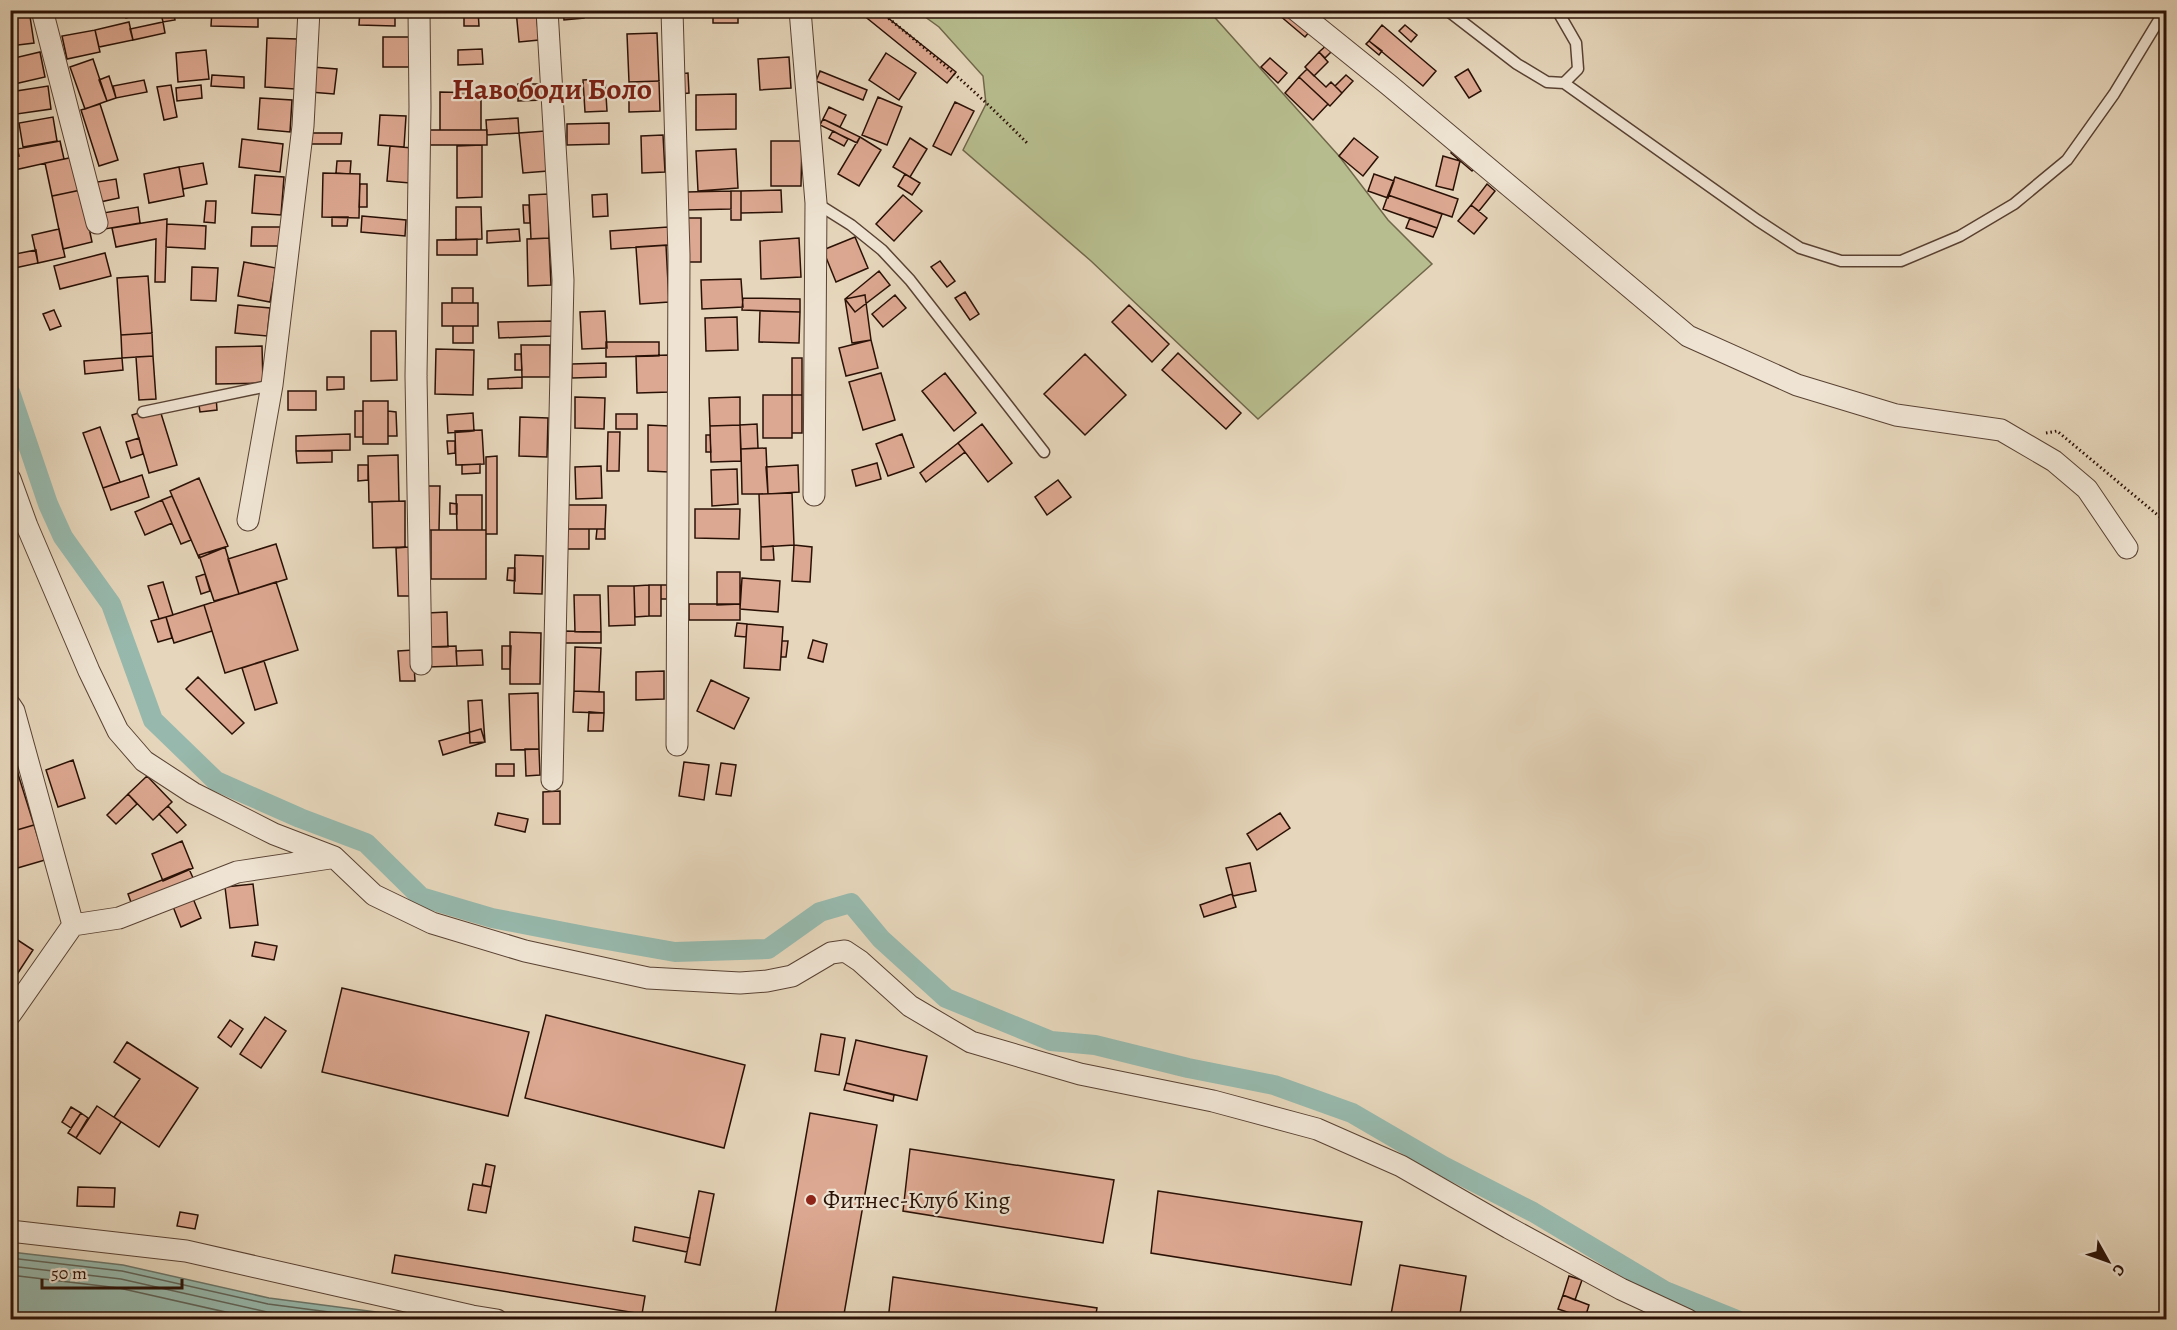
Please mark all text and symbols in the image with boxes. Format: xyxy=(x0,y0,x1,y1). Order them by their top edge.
district label: Навободи Боло xyxy=(452,69,652,109)
place label: Фитнес-Клуб King xyxy=(823,1184,1010,1216)
marker: Фитнес-Клуб King xyxy=(804,1193,818,1207)
north arrow xyxy=(2078,1231,2138,1291)
scale bar xyxy=(42,1252,182,1290)
text: С xyxy=(2107,1259,2130,1281)
text: 50 m xyxy=(51,1261,87,1285)

